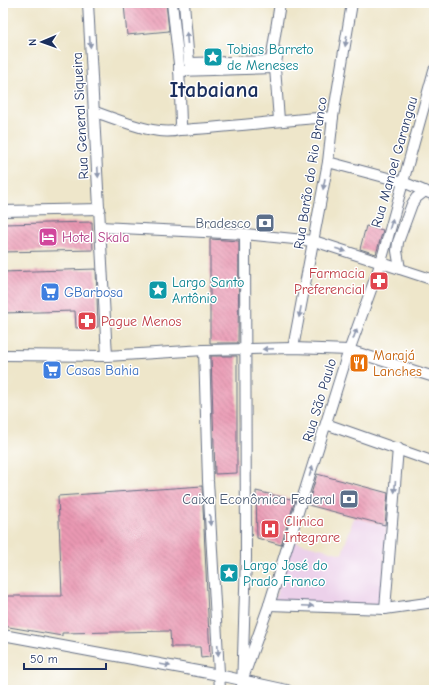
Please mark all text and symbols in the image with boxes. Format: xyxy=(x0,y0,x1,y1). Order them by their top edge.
north arrow xyxy=(22,22,62,62)
one-way arrow xyxy=(184,32,190,44)
one-way arrow xyxy=(343,35,349,48)
one-way arrow xyxy=(87,36,94,48)
text: N xyxy=(26,39,39,46)
place label: Tobias Barreto de Meneses xyxy=(227,41,314,74)
place icon: Tobias Barreto de Meneses xyxy=(202,46,224,68)
street label: Rua General Siqueira xyxy=(69,52,92,180)
district label: Itabaiana xyxy=(169,77,259,103)
street label: Rua Manoel Garangau xyxy=(368,95,421,230)
street label: Rua Barão do Rio Branco xyxy=(290,96,331,250)
one-way arrow xyxy=(94,166,101,178)
one-way arrow xyxy=(321,178,327,190)
bank icon: Bradesco xyxy=(254,212,276,234)
place label: Bradesco xyxy=(195,215,251,232)
one-way arrow xyxy=(388,218,394,230)
hotel icon: Hotel Skala xyxy=(37,226,59,248)
place label: Hotel Skala xyxy=(62,229,129,246)
one-way arrow xyxy=(335,247,347,253)
place label: Farmacia Preferencial xyxy=(294,265,365,298)
pharmacy icon: Farmacia Preferencial xyxy=(368,270,390,292)
place label: Largo Santo Antônio xyxy=(172,274,244,307)
place icon: Largo Santo Antônio xyxy=(147,279,169,301)
supermarket icon: GBarbosa xyxy=(39,281,61,303)
place label: GBarbosa xyxy=(64,284,123,301)
one-way arrow xyxy=(297,305,303,318)
pharmacy icon: Pague Menos xyxy=(76,310,98,332)
place label: Pague Menos xyxy=(101,313,182,330)
one-way arrow xyxy=(353,327,359,339)
one-way arrow xyxy=(262,345,274,352)
place label: Marajá Lanches xyxy=(373,347,422,380)
restaurant icon: Marajá Lanches xyxy=(348,352,370,374)
street label: Rua São Paulo xyxy=(299,356,340,444)
supermarket icon: Casas Bahia xyxy=(41,359,63,381)
place label: Casas Bahia xyxy=(66,362,139,379)
one-way arrow xyxy=(308,465,314,477)
one-way arrow xyxy=(391,481,398,493)
bank icon: Caixa Econômica Federal xyxy=(338,488,360,510)
place label: Caixa Econômica Federal xyxy=(182,491,335,508)
place label: Clinica Integrare xyxy=(284,513,340,546)
one-way arrow xyxy=(207,514,214,526)
hospital icon: Clinica Integrare xyxy=(259,518,281,540)
place label: Largo José do Prado Franco xyxy=(243,557,328,590)
place icon: Largo José do Prado Franco xyxy=(218,562,240,584)
one-way arrow xyxy=(302,603,314,610)
one-way arrow xyxy=(215,644,222,656)
scale bar xyxy=(24,645,106,671)
text: 50 m xyxy=(30,652,58,666)
one-way arrow xyxy=(159,662,171,668)

